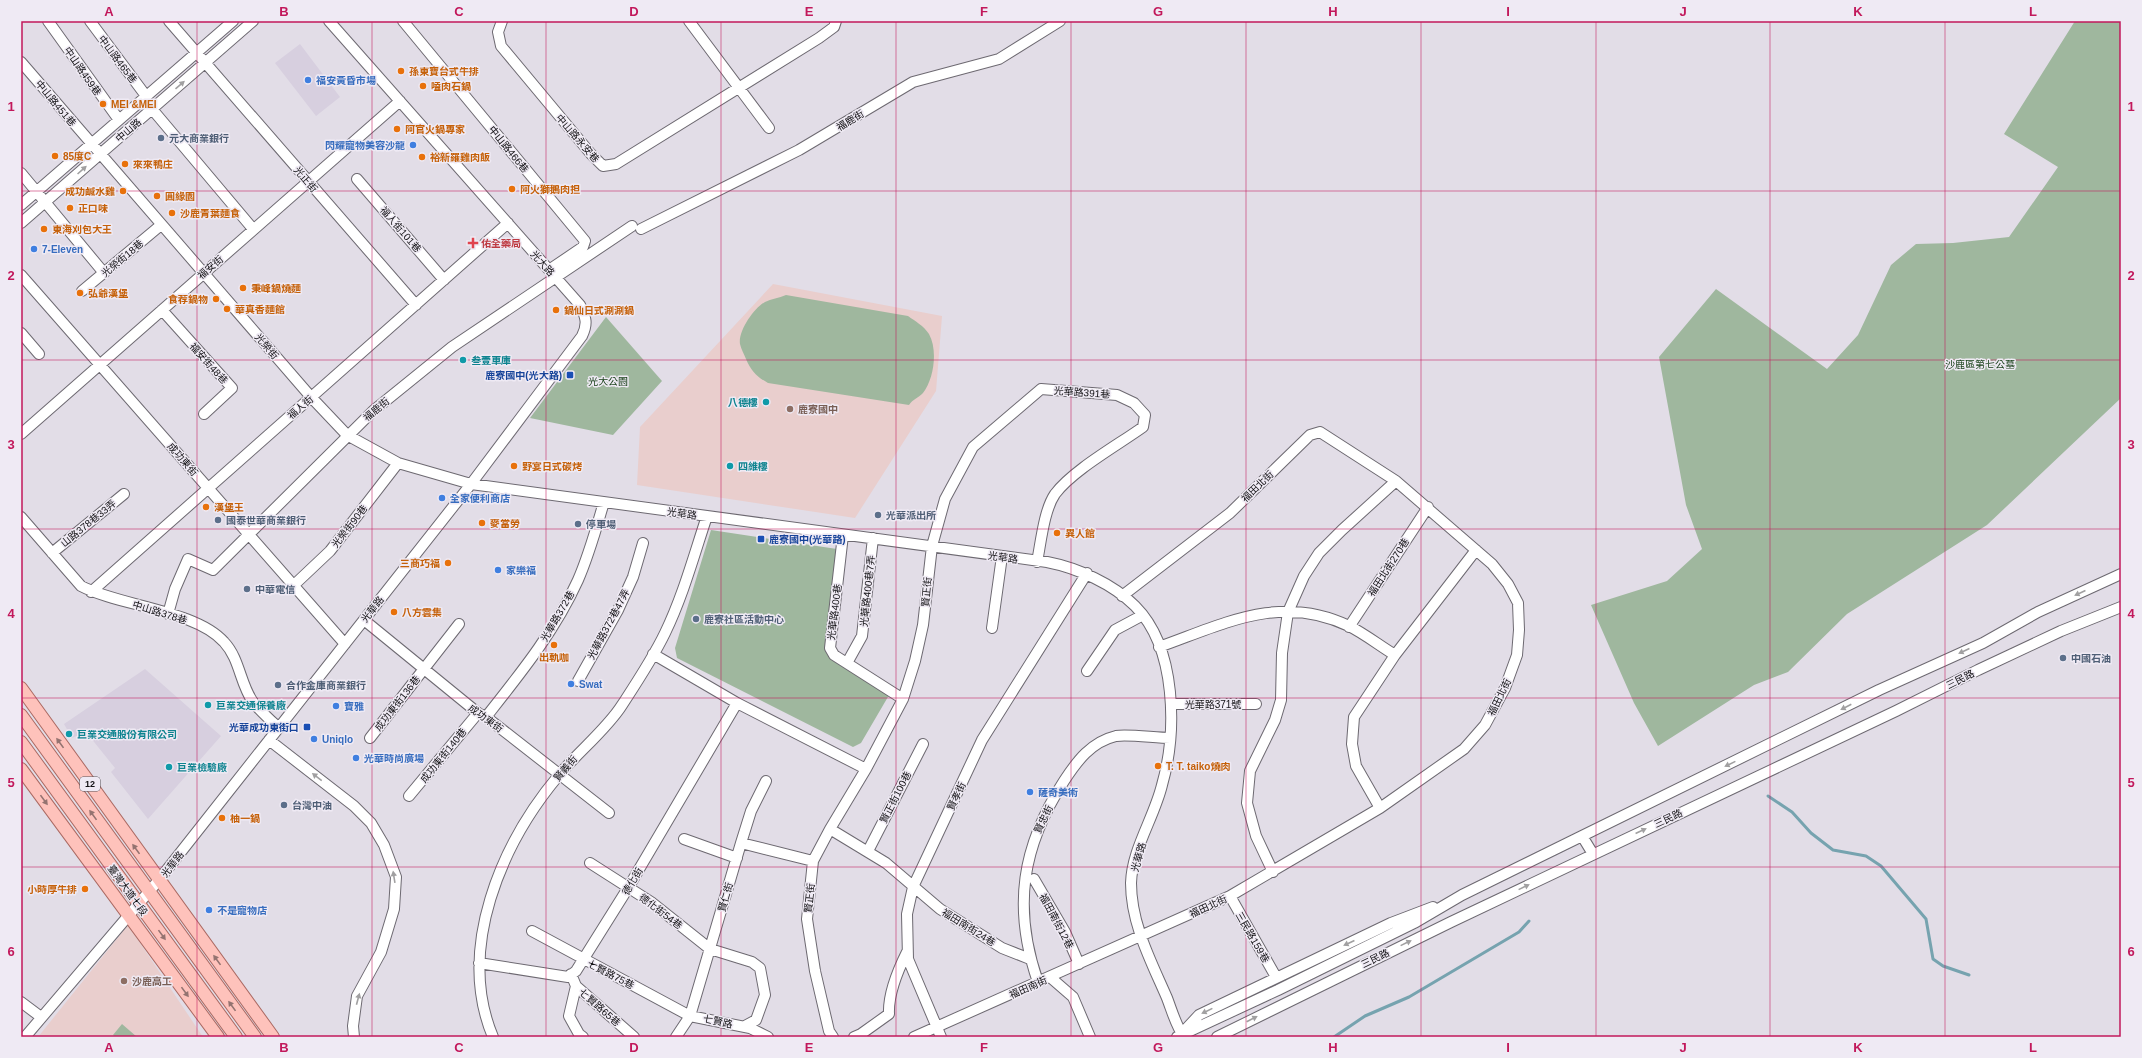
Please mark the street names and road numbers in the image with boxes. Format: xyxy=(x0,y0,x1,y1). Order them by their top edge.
street label: 中山路465巷 xyxy=(96,33,139,85)
street label: 中山路459巷 xyxy=(62,45,103,98)
street label: 中山路451巷 xyxy=(33,78,78,129)
street label: 福鹿街 xyxy=(835,108,866,133)
street label: 中山路永安巷 xyxy=(554,112,601,165)
street label: 中山路 xyxy=(113,116,143,144)
street label: 中山路466巷 xyxy=(486,124,531,175)
street label: 光正街 xyxy=(292,164,320,194)
street label: 福人街101巷 xyxy=(378,204,423,254)
street label: 光榮街18巷 xyxy=(99,238,145,279)
street label: 光大路 xyxy=(529,249,557,278)
street label: 福安街 xyxy=(195,253,225,281)
street label: 光榮街 xyxy=(253,331,281,361)
street label: 福安街48巷 xyxy=(187,341,230,386)
street label: 光華路391巷 xyxy=(1053,385,1111,400)
street label: 福人街 xyxy=(285,393,315,421)
street label: 福鹿街 xyxy=(361,396,391,423)
street label: 成功東街 xyxy=(165,441,200,478)
street label: 福田北街 xyxy=(1239,469,1276,504)
street label: 山路378巷33弄 xyxy=(59,498,118,549)
street label: 光榮街90巷 xyxy=(329,503,369,550)
street label: 光華路 xyxy=(666,506,698,521)
street label: 福田北街270巷 xyxy=(1366,536,1411,598)
street label: 光華路 xyxy=(987,550,1019,565)
street label: 光華路400巷7弄 xyxy=(858,555,877,628)
street label: 賢正街 xyxy=(920,577,933,607)
street label: 光華路400巷 xyxy=(826,583,843,641)
street label: 光華路372巷47弄 xyxy=(585,587,632,661)
street label: 光華路372巷 xyxy=(538,589,576,644)
street label: 光華路 xyxy=(359,594,386,625)
street label: 中山路378巷 xyxy=(131,599,189,626)
street label: 三民路 xyxy=(1944,668,1976,691)
street label: 成功東街136巷 xyxy=(373,674,422,733)
street label: 福田北街 xyxy=(1486,677,1513,718)
street label: 光華路371號 xyxy=(1185,699,1241,710)
street label: 成功東街 xyxy=(466,702,505,735)
street label: 成功東街140巷 xyxy=(418,726,469,785)
street label: 賢義街 xyxy=(551,753,579,783)
street label: 賢正街100巷 xyxy=(878,769,913,825)
road number: 12 xyxy=(80,777,100,791)
street label: 賢孝街 xyxy=(945,780,968,812)
street label: 賢忠街 xyxy=(1032,803,1055,835)
street label: 三民路 xyxy=(1652,807,1684,830)
street label: 光華路 xyxy=(1129,841,1148,873)
street label: 光華路 xyxy=(159,849,186,880)
street label: 臺灣大道七段 xyxy=(106,863,150,918)
street label: 德化街 xyxy=(620,866,645,897)
street label: 賢仁街 xyxy=(716,881,735,913)
street label: 賢正街 xyxy=(802,883,817,914)
street label: 德化街54巷 xyxy=(637,892,684,931)
street label: 福田南街12巷 xyxy=(1037,892,1076,951)
street label: 福田北街 xyxy=(1188,893,1229,920)
street label: 福田南街24巷 xyxy=(940,907,998,948)
street label: 三民路159巷 xyxy=(1234,910,1272,965)
street label: 三民路 xyxy=(1359,947,1391,970)
street label: 七賢路75巷 xyxy=(585,958,636,991)
street label: 福田南街 xyxy=(1008,974,1049,1001)
street label: 七賢路65巷 xyxy=(577,986,623,1028)
street label: 七賢路 xyxy=(702,1013,734,1030)

